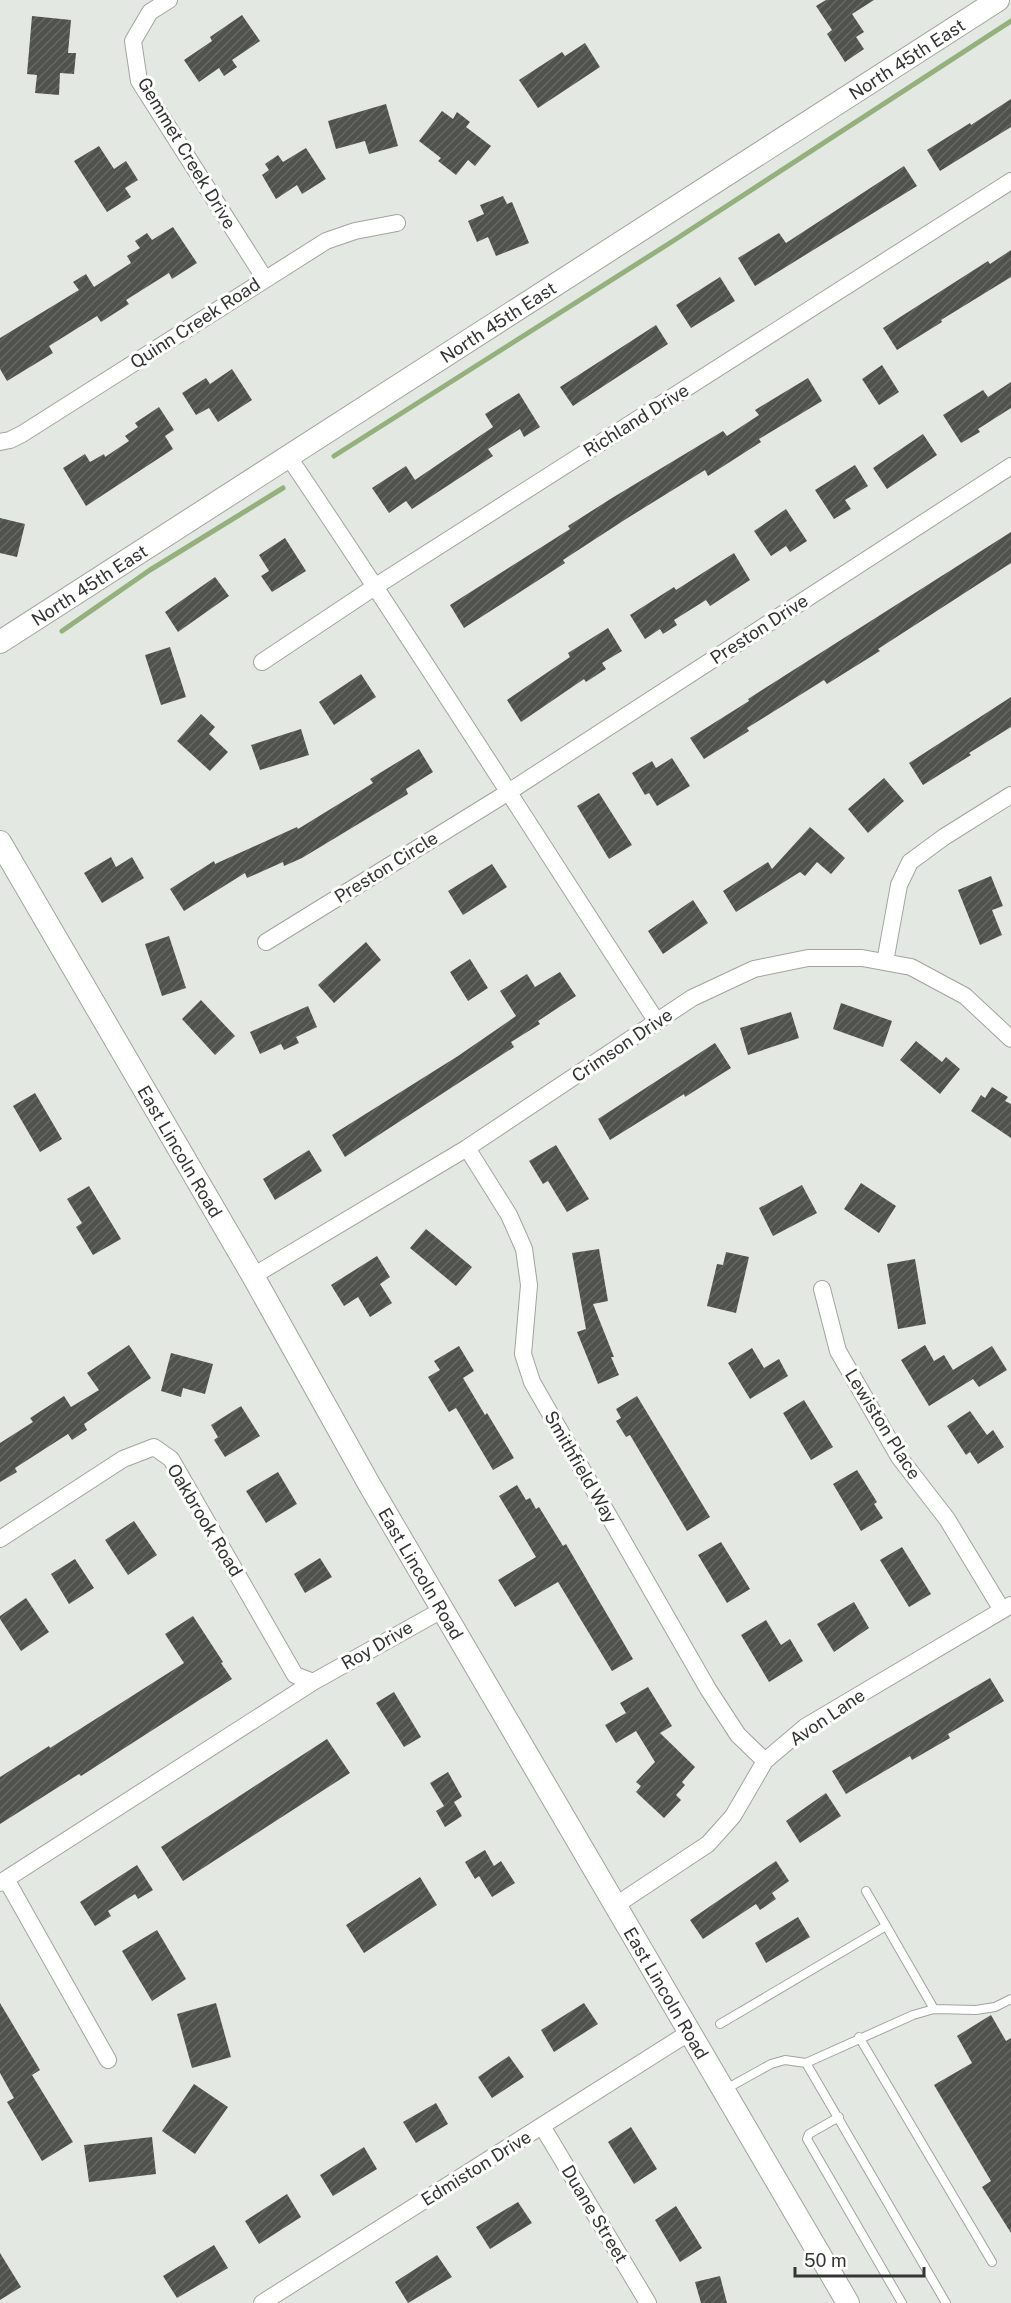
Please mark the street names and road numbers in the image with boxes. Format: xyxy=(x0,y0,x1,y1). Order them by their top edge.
street label: North 45th East xyxy=(845,14,968,104)
street label: Gemmet Creek Drive xyxy=(133,73,241,233)
street label: Quinn Creek Road xyxy=(126,273,264,373)
street label: North 45th East xyxy=(436,277,560,367)
street label: Richland Drive xyxy=(579,379,693,461)
street label: North 45th East xyxy=(27,540,151,630)
street label: Preston Drive xyxy=(706,590,812,668)
street label: Preston Circle xyxy=(330,827,442,907)
street label: Crimson Drive xyxy=(568,1004,676,1086)
street label: East Lincoln Road xyxy=(134,1081,227,1221)
street label: Lewiston Place xyxy=(841,1365,925,1483)
street label: Smithfield Way xyxy=(540,1407,622,1527)
street label: Oakbrook Road xyxy=(163,1460,247,1580)
street label: East Lincoln Road xyxy=(374,1504,468,1643)
street label: Roy Drive xyxy=(338,1616,416,1674)
street label: Avon Lane xyxy=(785,1684,869,1750)
street label: East Lincoln Road xyxy=(620,1923,713,2063)
street label: Edmiston Drive xyxy=(417,2126,535,2210)
street label: Duane Street xyxy=(558,2161,632,2267)

